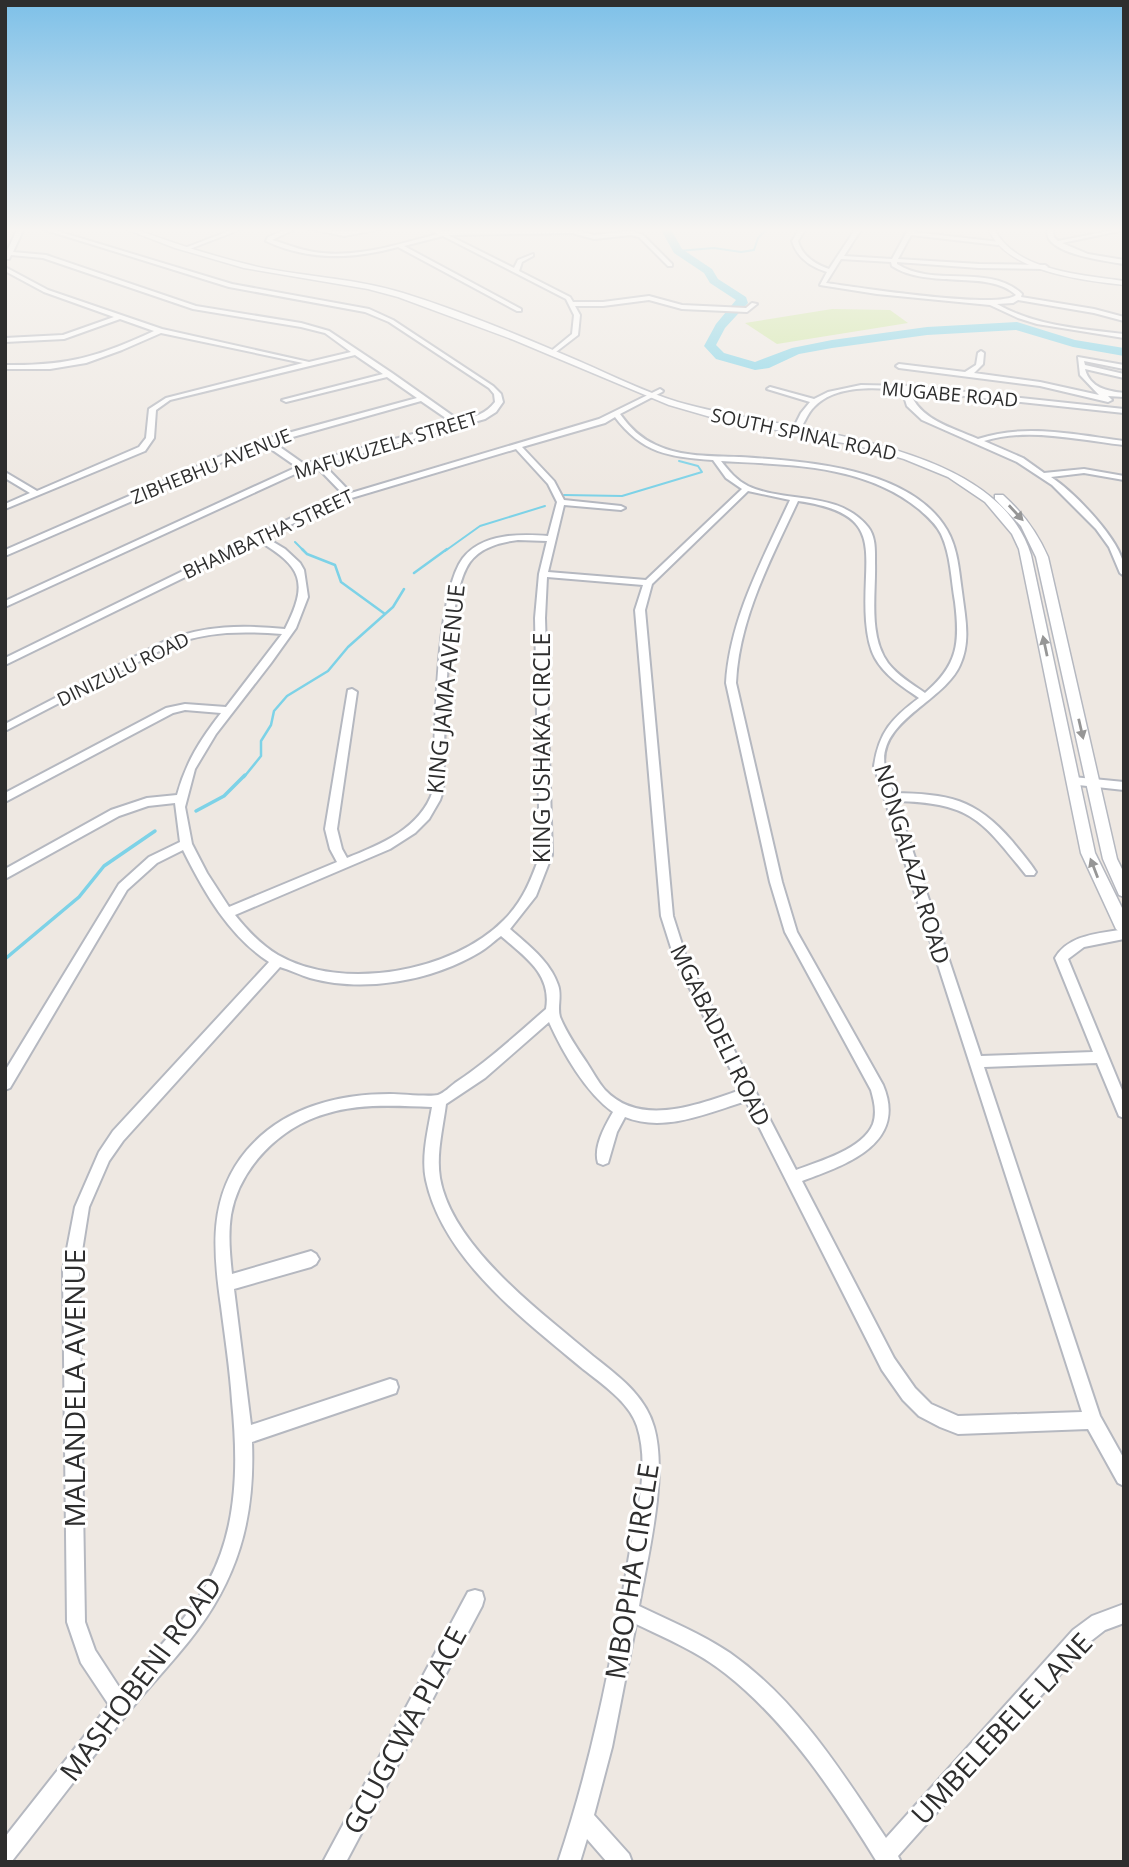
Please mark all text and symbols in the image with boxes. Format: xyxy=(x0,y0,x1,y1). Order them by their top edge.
street label: MUGABE ROAD xyxy=(881,375,1019,413)
street label: SOUTH SPINAL ROAD xyxy=(709,402,899,466)
street label: MAFUKUZELA STREET xyxy=(291,405,482,485)
street label: ZIBHEBHU AVENUE xyxy=(127,422,295,510)
street label: BHAMBATHA STREET xyxy=(179,483,358,585)
one-way arrow xyxy=(1008,504,1024,522)
street label: KING JAMA AVENUE xyxy=(418,583,472,795)
street label: DINIZULU ROAD xyxy=(52,626,194,712)
street label: KING USHAKA CIRCLE xyxy=(525,633,557,863)
one-way arrow xyxy=(1039,635,1050,657)
one-way arrow xyxy=(1075,718,1086,740)
street label: NONGALAZA ROAD xyxy=(867,760,959,968)
one-way arrow xyxy=(1088,857,1099,878)
street label: MGABADELI ROAD xyxy=(663,939,779,1131)
street label: MALANDELA AVENUE xyxy=(55,1249,93,1527)
street label: MBOPHA CIRCLE xyxy=(595,1460,667,1682)
street label: MASHOBENI ROAD xyxy=(50,1568,230,1788)
street label: GCUGCWA PLACE xyxy=(333,1620,475,1840)
street label: UMBELEBELE LANE xyxy=(902,1624,1100,1832)

